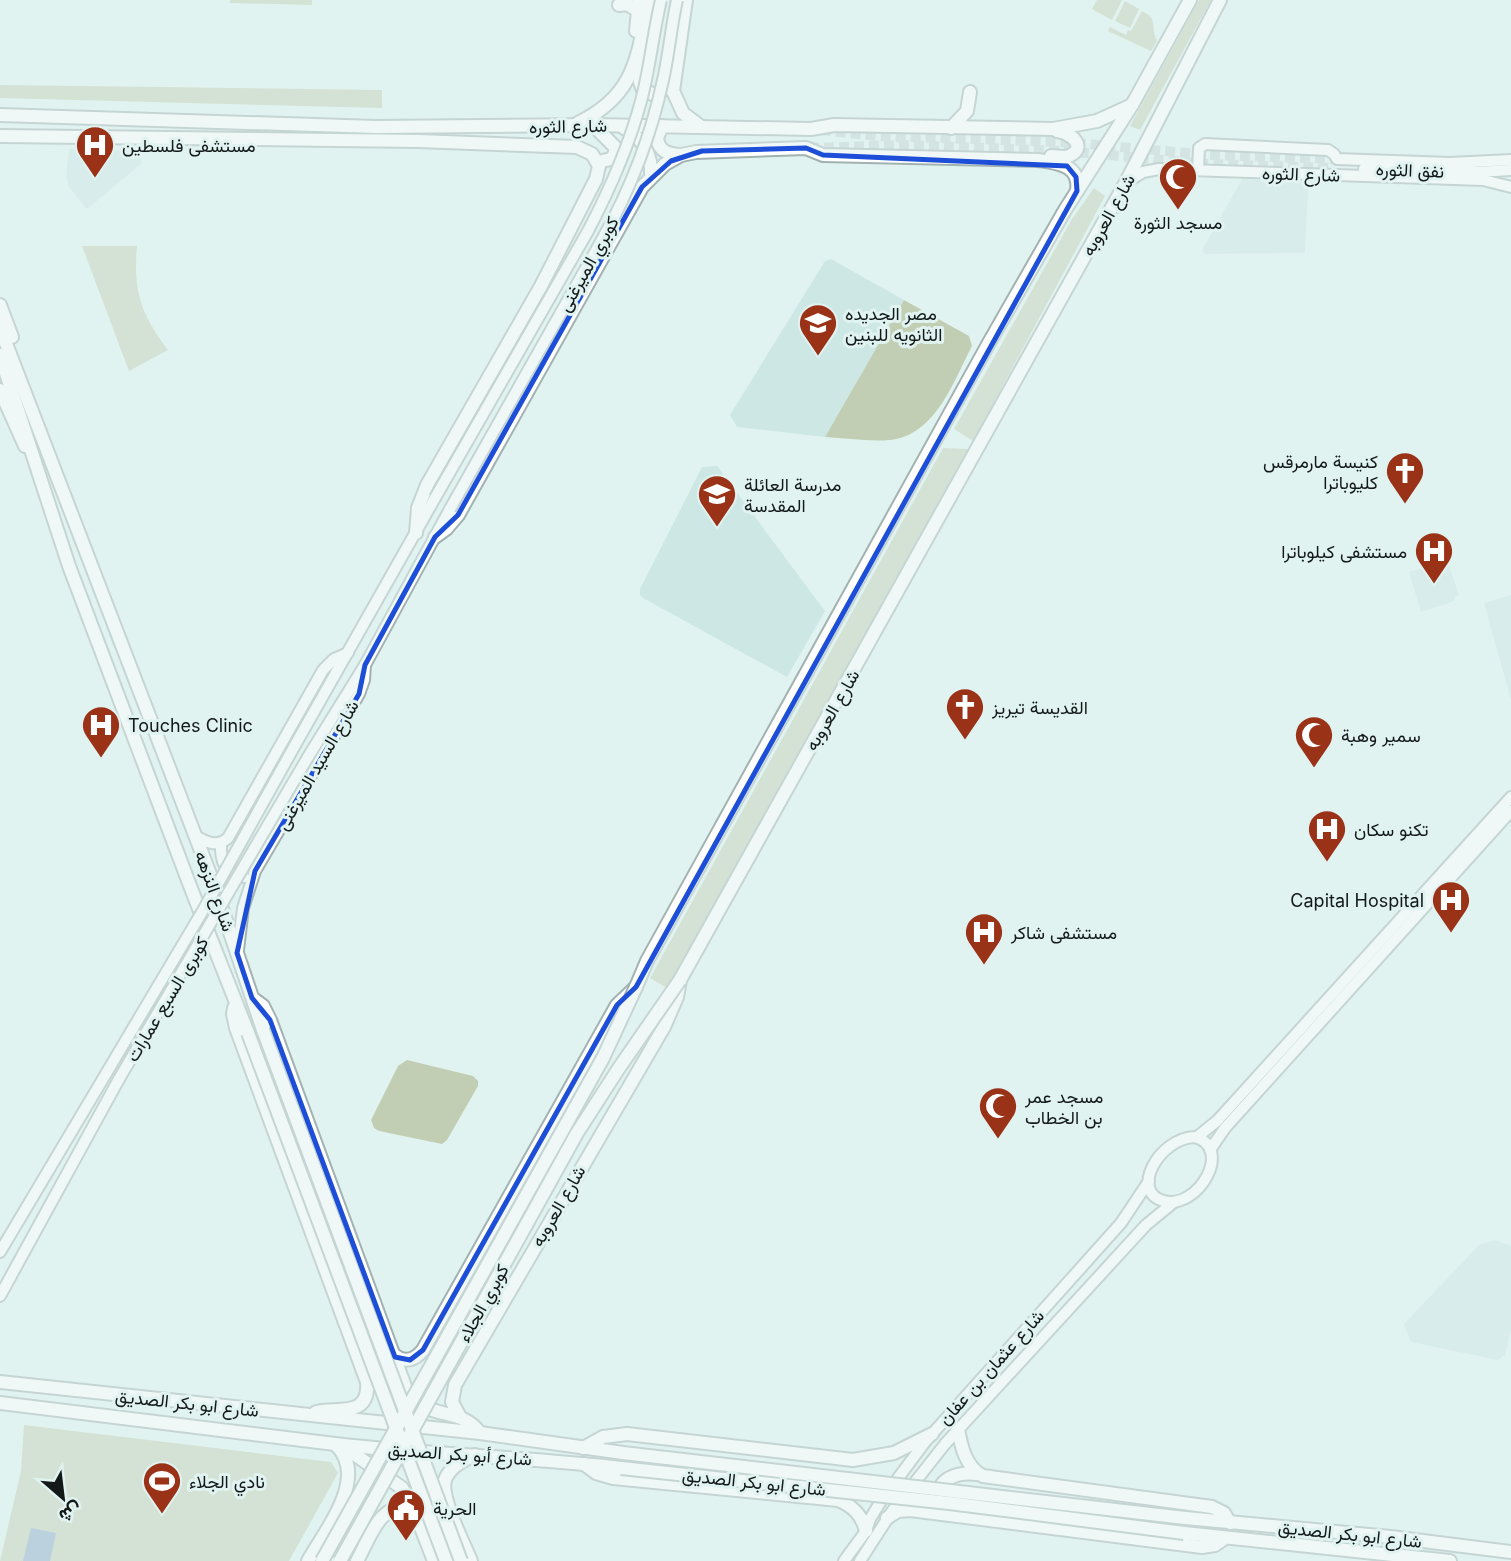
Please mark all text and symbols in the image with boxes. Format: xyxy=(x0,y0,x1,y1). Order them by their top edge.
street label: شارع الثوره xyxy=(529,115,607,139)
hospital icon: مستشفى فلسطين xyxy=(74,124,116,179)
place label: مستشفى فلسطين xyxy=(122,135,256,157)
mosque icon: مسجد الثورة xyxy=(1157,156,1199,211)
street label: نفق الثوره xyxy=(1375,158,1445,183)
street label: شارع الثوره xyxy=(1261,162,1340,188)
street label: شارع العروبه xyxy=(1077,170,1141,261)
place label: مسجد الثورة xyxy=(1134,212,1222,234)
street label: كوبري الميرغنى xyxy=(553,213,627,318)
school or university icon: مصر الجديده الثانويه للبنين xyxy=(797,302,839,357)
place label: مصر الجديده الثانويه للبنين xyxy=(845,303,942,346)
church icon: كنيسة مارمرقس كليوباترا xyxy=(1384,450,1426,505)
place label: كنيسة مارمرقس كليوباترا xyxy=(1263,451,1378,494)
school or university icon: مدرسة العائلة المقدسة xyxy=(696,473,738,528)
place label: مدرسة العائلة المقدسة xyxy=(744,474,841,516)
hospital icon: مستشفى كيلوباترا xyxy=(1413,530,1455,585)
place label: مستشفى كيلوباترا xyxy=(1281,541,1407,563)
street label: شارع العروبه xyxy=(800,666,865,755)
church icon: القديسة تيريز xyxy=(944,686,986,741)
street label: شارع السيد الميرغنى xyxy=(271,696,364,835)
place label: القديسة تيريز xyxy=(991,697,1088,719)
hospital icon: Touches Clinic xyxy=(80,704,122,759)
mosque icon: سمير وهبة xyxy=(1293,714,1335,769)
place label: Touches Clinic xyxy=(128,715,253,736)
place label: سمير وهبة xyxy=(1341,725,1421,747)
hospital icon: تكنو سكان xyxy=(1306,808,1348,863)
place label: تكنو سكان xyxy=(1354,819,1429,841)
street label: شارع النزهه xyxy=(189,848,239,935)
hospital icon: Capital Hospital xyxy=(1430,879,1472,934)
place label: Capital Hospital xyxy=(1290,890,1424,911)
hospital icon: مستشفى شاكر xyxy=(963,911,1005,966)
place label: مستشفى شاكر xyxy=(1010,922,1117,944)
street label: كوبرى السبع عمارات xyxy=(121,933,214,1066)
mosque icon: مسجد عمر بن الخطاب xyxy=(977,1085,1019,1140)
place label: مسجد عمر بن الخطاب xyxy=(1024,1086,1103,1129)
street label: شارع العروبه xyxy=(526,1162,591,1251)
street label: كوبري الجلاء xyxy=(453,1260,517,1348)
street label: شارع عثمان بن عفان xyxy=(934,1305,1050,1430)
street label: شارع ابو بكر الصديق xyxy=(114,1385,260,1423)
street label: شارع أبو بكر الصديق xyxy=(387,1438,533,1472)
sports icon: نادي الجلاء xyxy=(141,1460,183,1515)
north arrow xyxy=(28,1463,98,1533)
street label: شارع ابو بكر الصديق xyxy=(681,1464,827,1502)
place label: نادي الجلاء xyxy=(189,1471,265,1497)
public building icon: الحرية xyxy=(385,1487,427,1542)
text: ش xyxy=(55,1497,86,1528)
place label: الحرية xyxy=(433,1498,477,1520)
street label: شارع ابو بكر الصديق xyxy=(1277,1516,1423,1554)

